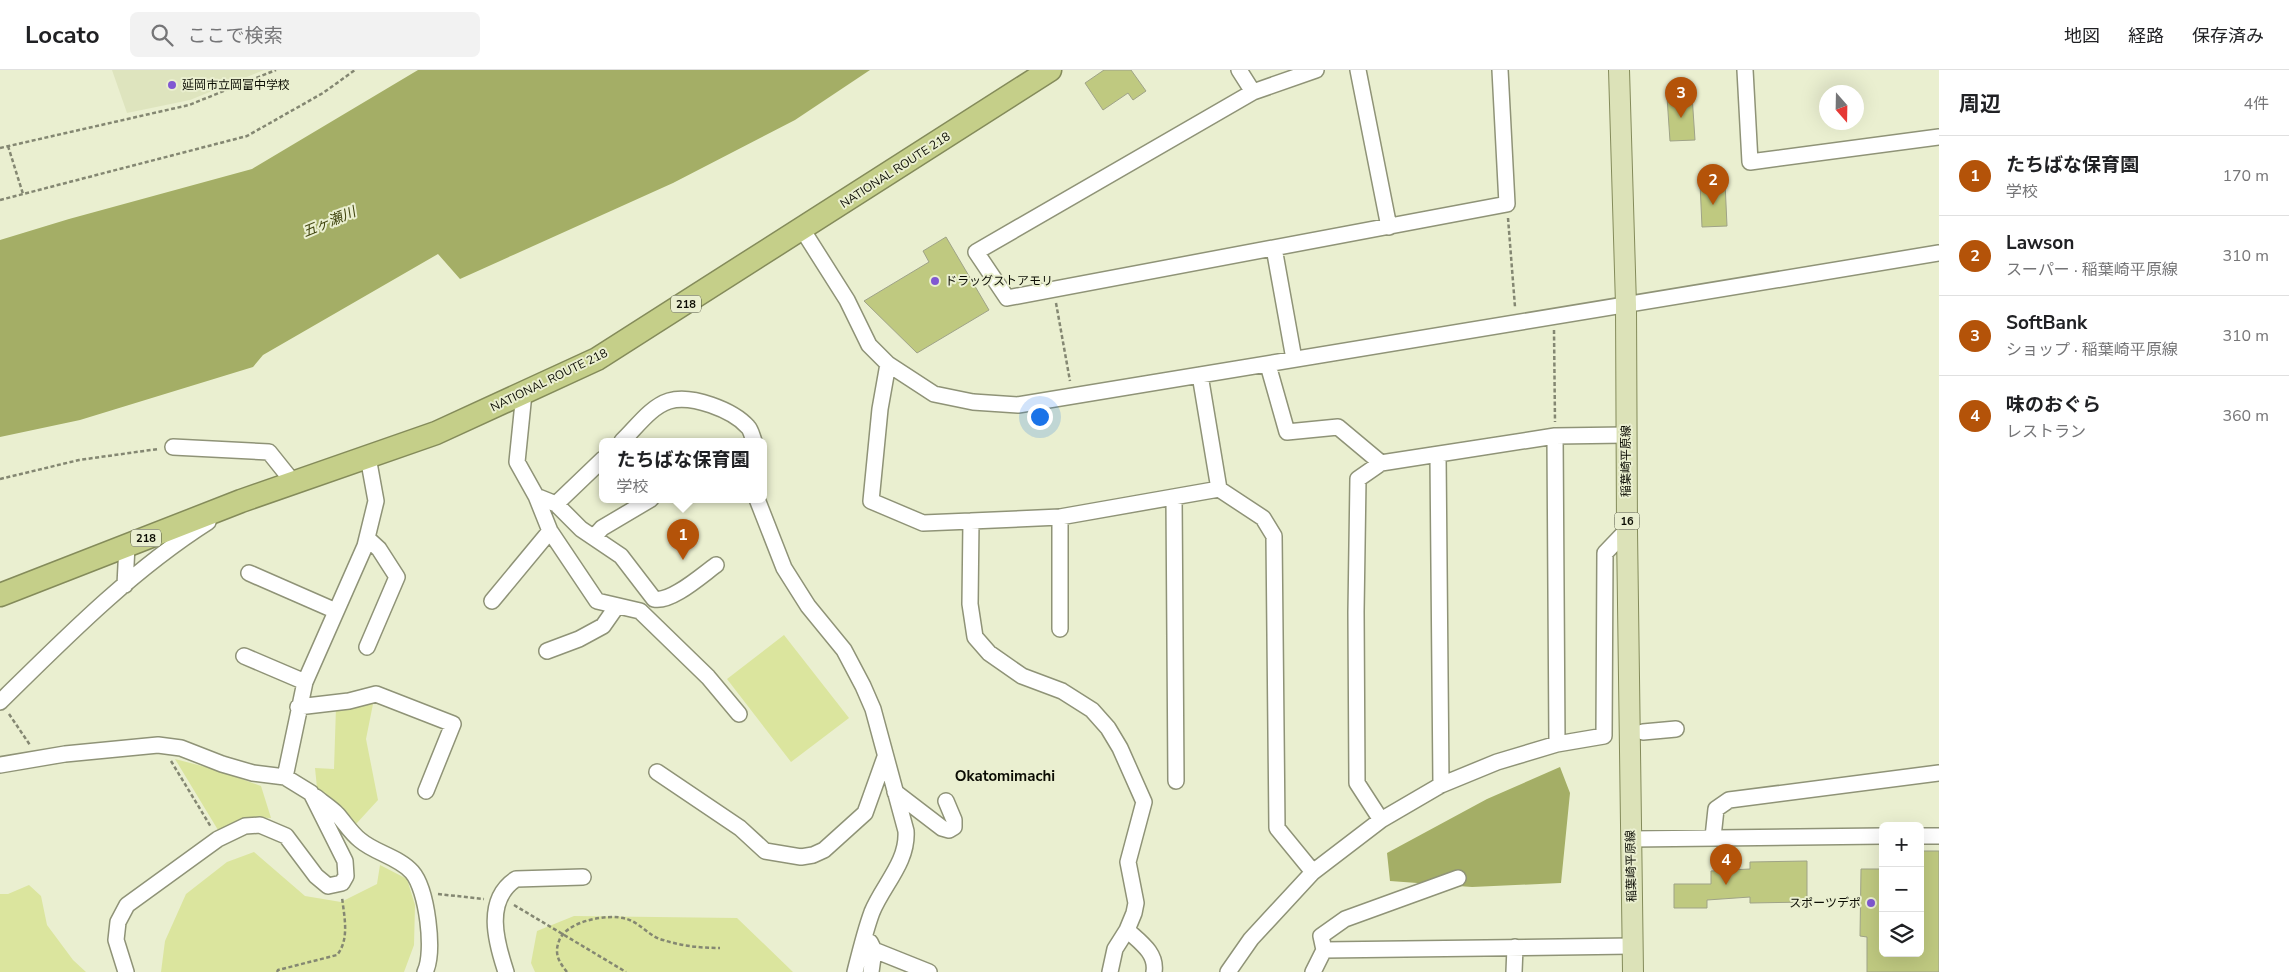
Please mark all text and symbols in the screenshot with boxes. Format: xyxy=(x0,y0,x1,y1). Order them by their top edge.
search box xyxy=(130,12,480,57)
text: Locato xyxy=(25,19,100,51)
icon: search xyxy=(148,21,176,49)
text: ここで検索 xyxy=(188,23,283,49)
text: 地図 xyxy=(2064,24,2100,48)
text: 経路 xyxy=(2128,24,2164,48)
text: 保存済み xyxy=(2192,24,2264,48)
place label: 延岡市立岡富中学校 xyxy=(182,77,290,93)
pin: 3 xyxy=(1665,77,1697,118)
marker: 延岡市立岡富中学校 xyxy=(166,79,178,91)
north arrow xyxy=(1819,85,1864,130)
text: 周辺 xyxy=(1959,90,2001,118)
text: 4件 xyxy=(2243,93,2269,115)
street label: NATIONAL ROUTE 218 xyxy=(837,128,953,212)
text: たちばな保育園 xyxy=(2006,152,2139,178)
pin: 2 xyxy=(1697,164,1729,205)
text: 1 xyxy=(1970,165,1980,187)
text: 170 m xyxy=(2222,165,2269,187)
text: 学校 xyxy=(2006,181,2038,203)
water label: 五ヶ瀬川 xyxy=(300,202,360,242)
text: Lawson xyxy=(2006,230,2074,256)
text: 2 xyxy=(1970,245,1980,267)
text: 310 m xyxy=(2222,245,2269,267)
text: スーパー · 稲葉崎平原線 xyxy=(2006,259,2178,281)
place label: ドラッグストアモリ xyxy=(945,273,1053,289)
marker: ドラッグストアモリ xyxy=(929,275,941,287)
road number: 218 xyxy=(671,295,701,312)
text: SoftBank xyxy=(2006,310,2087,336)
text: 3 xyxy=(1970,325,1980,347)
text: 310 m xyxy=(2222,325,2269,347)
text: ショップ · 稲葉崎平原線 xyxy=(2006,339,2178,361)
street label: NATIONAL ROUTE 218 xyxy=(488,345,610,415)
text: 味のおぐら xyxy=(2006,392,2101,418)
your location xyxy=(1027,404,1053,430)
text: 4 xyxy=(1970,405,1980,427)
text: 360 m xyxy=(2222,405,2269,427)
text: レストラン xyxy=(2006,421,2086,443)
street label: 稲葉崎平原線 xyxy=(1618,425,1634,497)
popup xyxy=(599,438,767,503)
text: たちばな保育園 xyxy=(616,447,750,473)
text: 学校 xyxy=(616,476,649,498)
road number: 16 xyxy=(1614,512,1640,530)
pin: 1 xyxy=(667,519,699,560)
road number: 218 xyxy=(131,529,161,546)
district label: Okatomimachi xyxy=(955,766,1055,786)
map controls xyxy=(1879,822,1924,957)
button: + xyxy=(1879,822,1924,867)
street label: 稲葉崎平原線 xyxy=(1622,830,1640,902)
pin: 4 xyxy=(1710,844,1742,885)
button: − xyxy=(1879,867,1924,912)
place label: スポーツデポ xyxy=(1789,895,1861,911)
marker: スポーツデポ xyxy=(1865,897,1877,909)
button: layers xyxy=(1879,912,1924,957)

